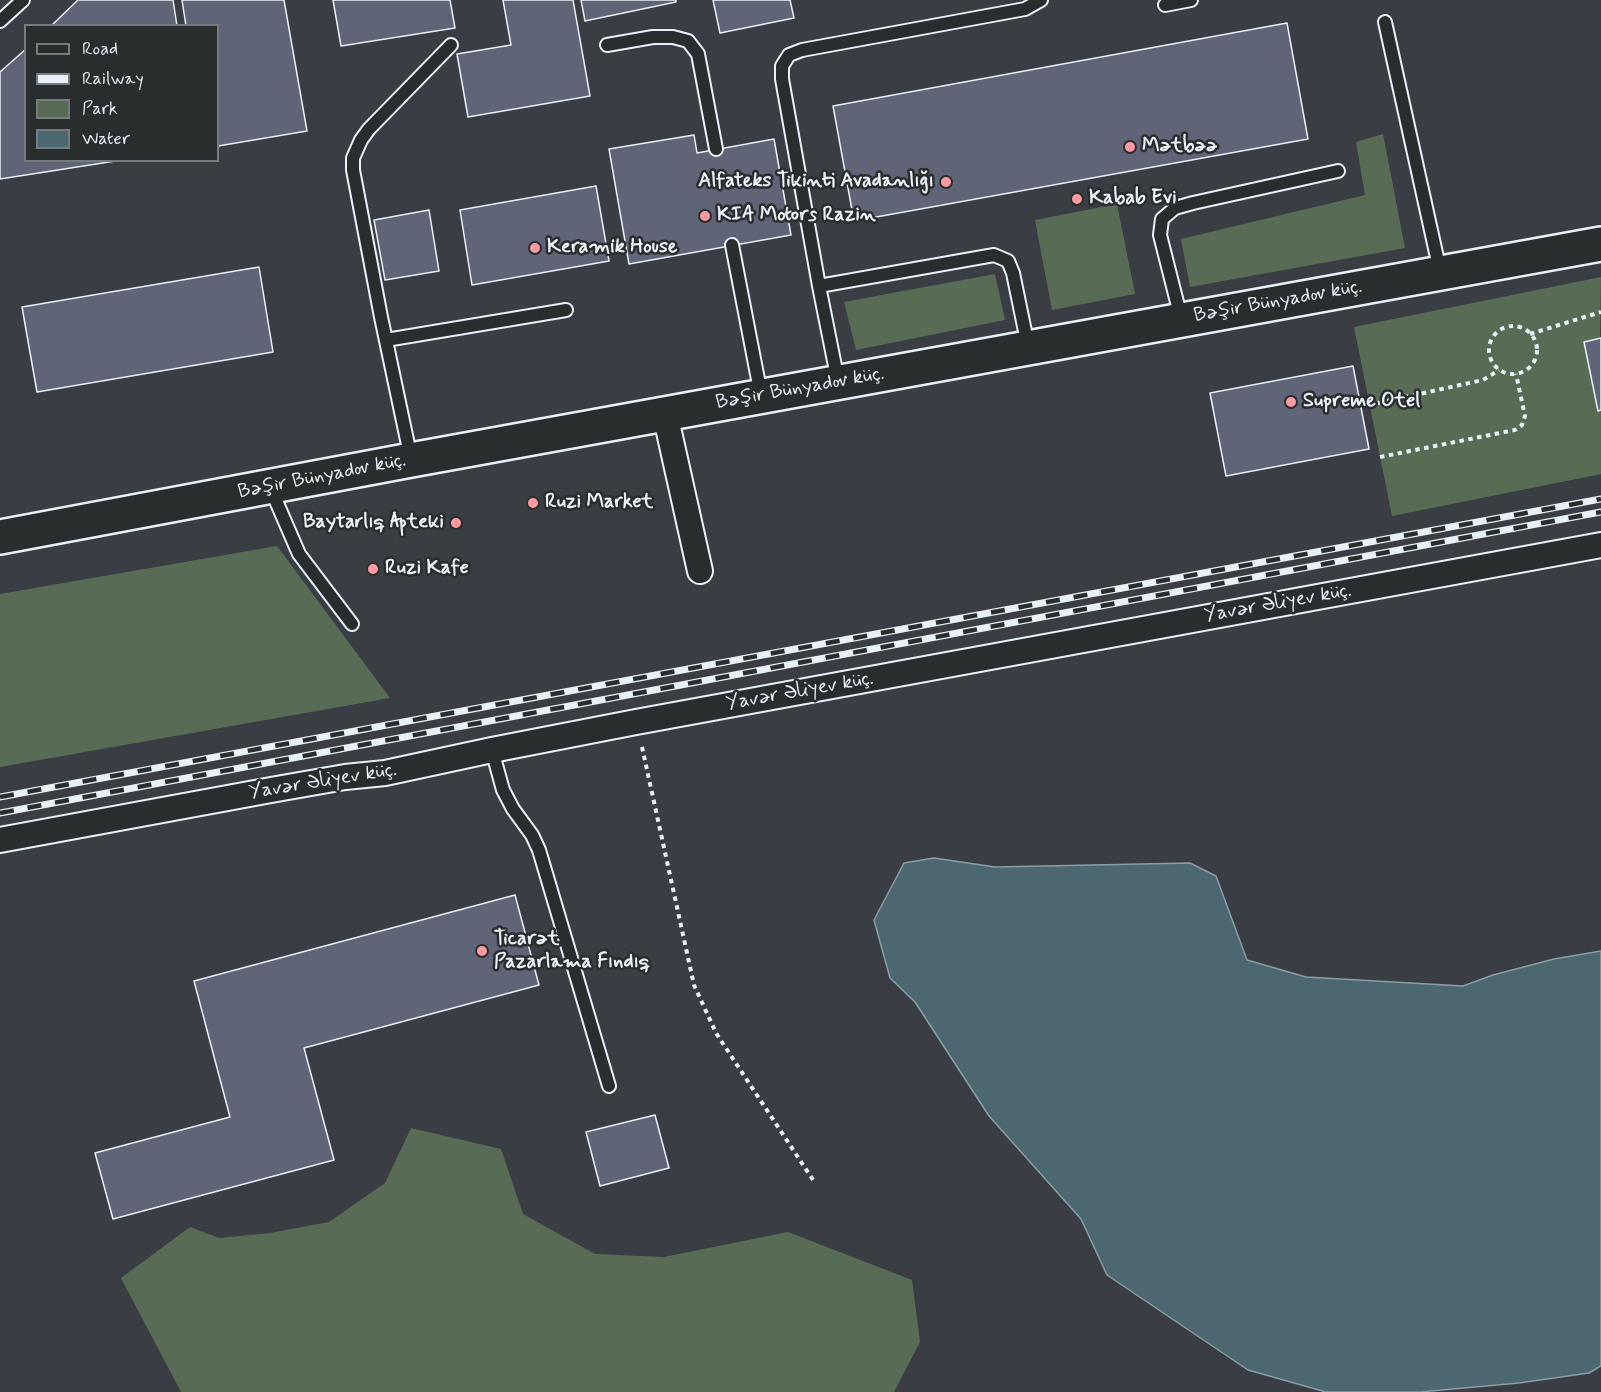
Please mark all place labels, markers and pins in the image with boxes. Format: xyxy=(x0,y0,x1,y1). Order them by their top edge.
place label: Mətbəə xyxy=(1142,135,1218,159)
marker: Mətbəə xyxy=(1123,140,1137,154)
place label: Alfateks Tikinti Avadanlığı xyxy=(698,170,934,194)
marker: Alfateks Tikinti Avadanlığı xyxy=(939,175,953,189)
place label: Kabab Evi xyxy=(1089,187,1177,211)
marker: Kabab Evi xyxy=(1070,192,1084,206)
place label: KIA Motors Razin xyxy=(717,204,876,228)
marker: KIA Motors Razin xyxy=(698,209,712,223)
place label: Keramik House xyxy=(547,236,677,260)
marker: Keramik House xyxy=(528,241,542,255)
place label: Supreme Otel xyxy=(1303,390,1420,414)
marker: Supreme Otel xyxy=(1284,395,1298,409)
place label: Ruzi Market xyxy=(545,491,653,515)
marker: Ruzi Market xyxy=(526,496,540,510)
place label: Baytarlıq Apteki xyxy=(303,511,444,535)
marker: Baytarlıq Apteki xyxy=(449,516,463,530)
place label: Ruzi Kafe xyxy=(385,557,469,581)
marker: Ruzi Kafe xyxy=(366,562,380,576)
place label: Ticarət Pazarlama Fındıq xyxy=(494,928,650,975)
marker: Ticarət Pazarlama Fındıq xyxy=(475,944,489,958)

